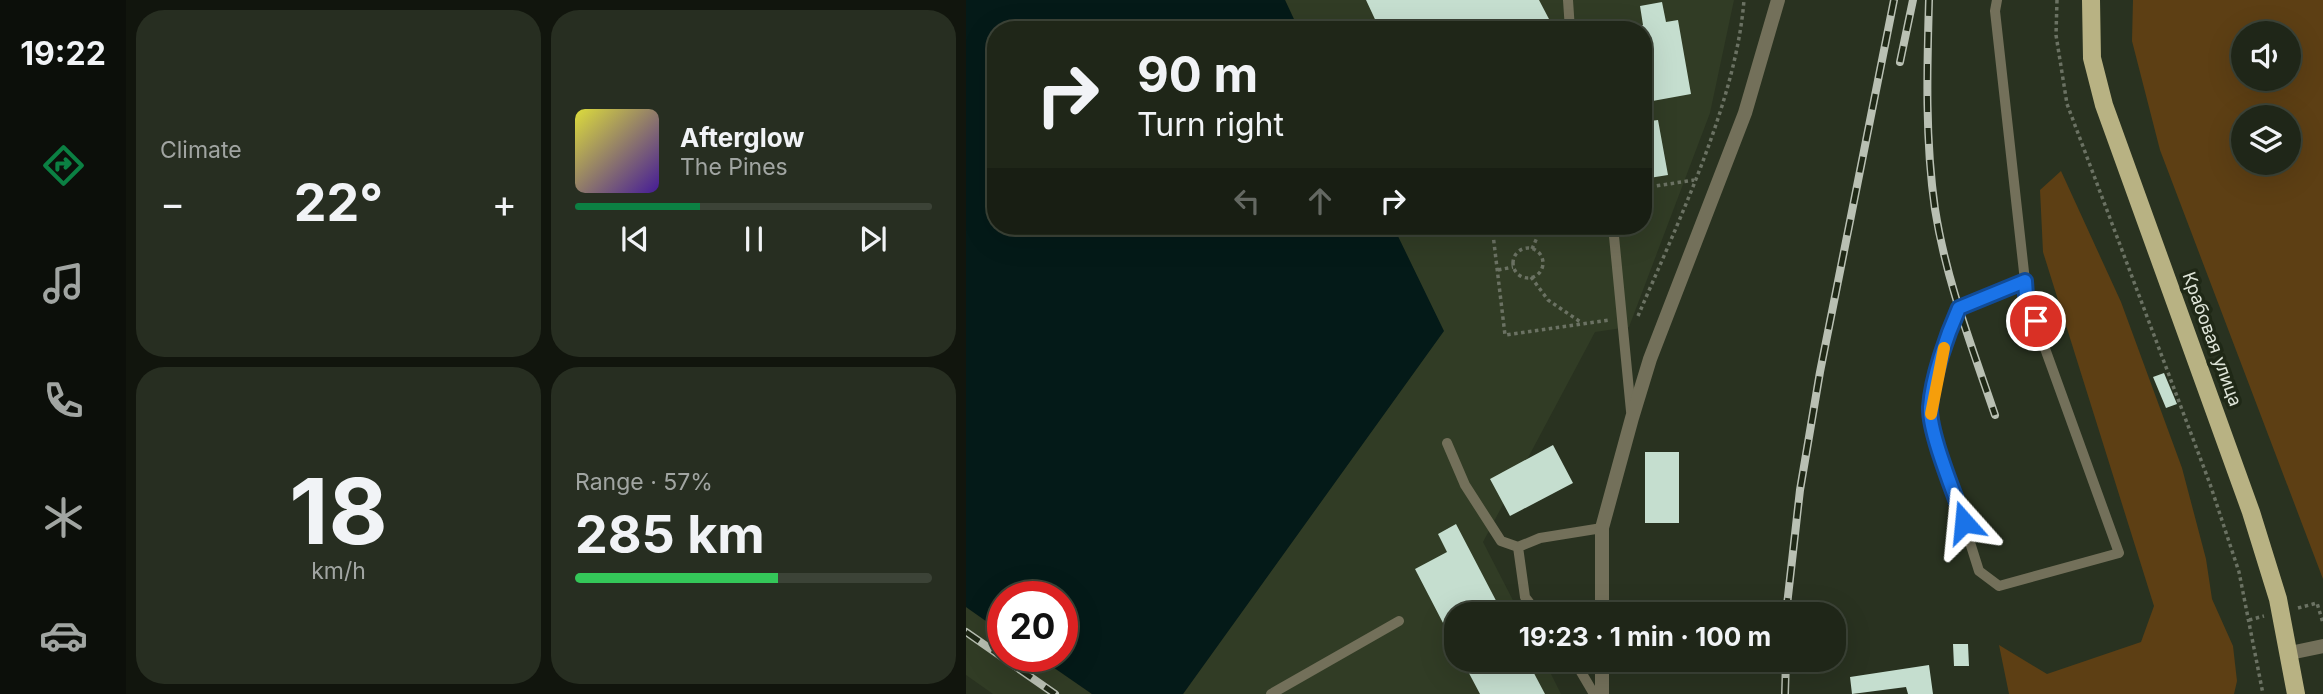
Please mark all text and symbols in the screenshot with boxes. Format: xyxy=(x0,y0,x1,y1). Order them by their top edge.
map controls xyxy=(2231,21,2301,175)
button: sound xyxy=(2231,21,2301,91)
text: 19:22 xyxy=(20,34,106,73)
text: 90 m xyxy=(1137,45,1258,104)
icon: right xyxy=(1022,49,1113,140)
text: Turn right xyxy=(1137,105,1284,144)
button: layers xyxy=(2231,105,2301,175)
text: Afterglow xyxy=(680,122,804,153)
text: Climate xyxy=(160,136,242,164)
icon: directions xyxy=(39,141,88,190)
text: The Pines xyxy=(680,153,788,181)
text: 22° xyxy=(294,171,383,234)
text: − xyxy=(160,180,185,226)
text: + xyxy=(492,180,517,226)
icon: left xyxy=(1228,182,1266,220)
icon: ahead xyxy=(1301,182,1339,220)
icon: right xyxy=(1374,182,1412,220)
icon: previous xyxy=(616,220,654,258)
icon: pause xyxy=(735,220,773,258)
icon: next xyxy=(854,220,892,258)
icon: music xyxy=(39,259,88,308)
street label: Крабовая улица xyxy=(2178,269,2247,409)
pin xyxy=(2006,291,2066,351)
icon: arrive xyxy=(2017,302,2055,340)
icon: phone xyxy=(39,376,88,425)
text: 18 xyxy=(289,456,388,566)
text: Range · 57% xyxy=(575,468,713,496)
position arrow xyxy=(1927,485,2001,559)
icon: climate xyxy=(39,493,88,542)
text: 285 km xyxy=(575,503,765,566)
text: km/h xyxy=(311,557,366,585)
speed limit sign: 20 xyxy=(987,581,1078,672)
icon: car xyxy=(39,611,88,660)
text: 19:23 · 1 min · 100 m xyxy=(1519,621,1771,652)

